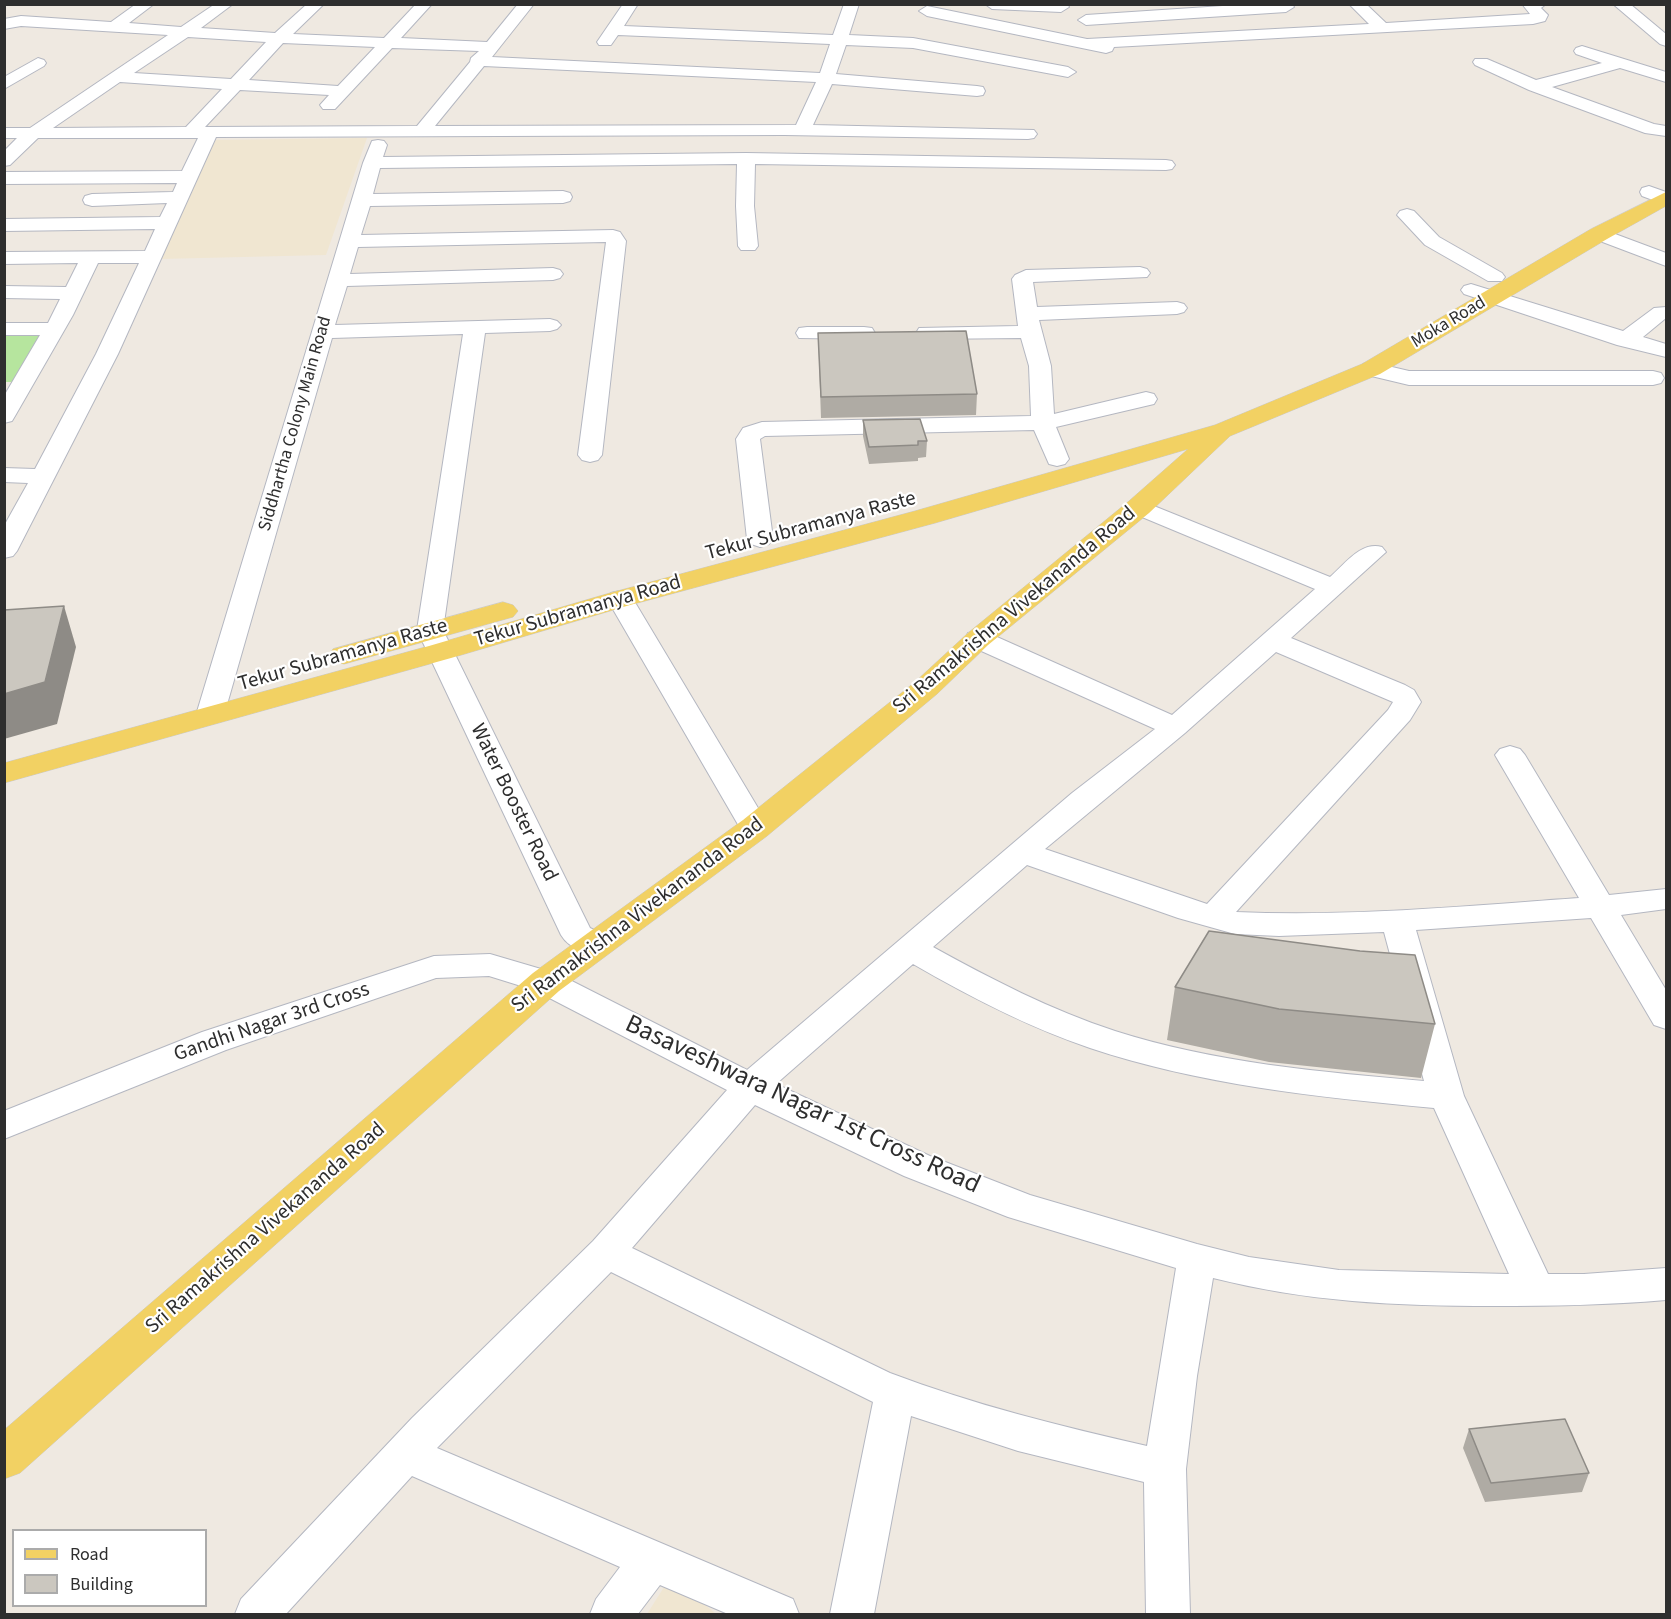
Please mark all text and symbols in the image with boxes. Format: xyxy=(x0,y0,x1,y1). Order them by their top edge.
street label: Moka Road xyxy=(1408,292,1490,354)
street label: Siddhartha Colony Main Road xyxy=(255,314,337,534)
street label: Tekur Subramanya Raste xyxy=(703,487,919,567)
street label: Sri Ramakrishna Vivekananda Road xyxy=(888,502,1142,720)
street label: Tekur Subramanya Road xyxy=(472,570,684,654)
street label: Tekur Subramanya Raste xyxy=(235,614,451,698)
street label: Water Booster Road xyxy=(464,720,562,886)
street label: Sri Ramakrishna Vivekananda Road xyxy=(507,813,769,1019)
street label: Gandhi Nagar 3rd Cross xyxy=(171,978,373,1068)
street label: Basaveshwara Nagar 1st Cross Road xyxy=(619,1010,985,1202)
street label: Sri Ramakrishna Vivekananda Road xyxy=(141,1118,391,1340)
legend xyxy=(12,1529,207,1607)
text: Road xyxy=(70,1542,109,1567)
text: Building xyxy=(70,1572,133,1597)

